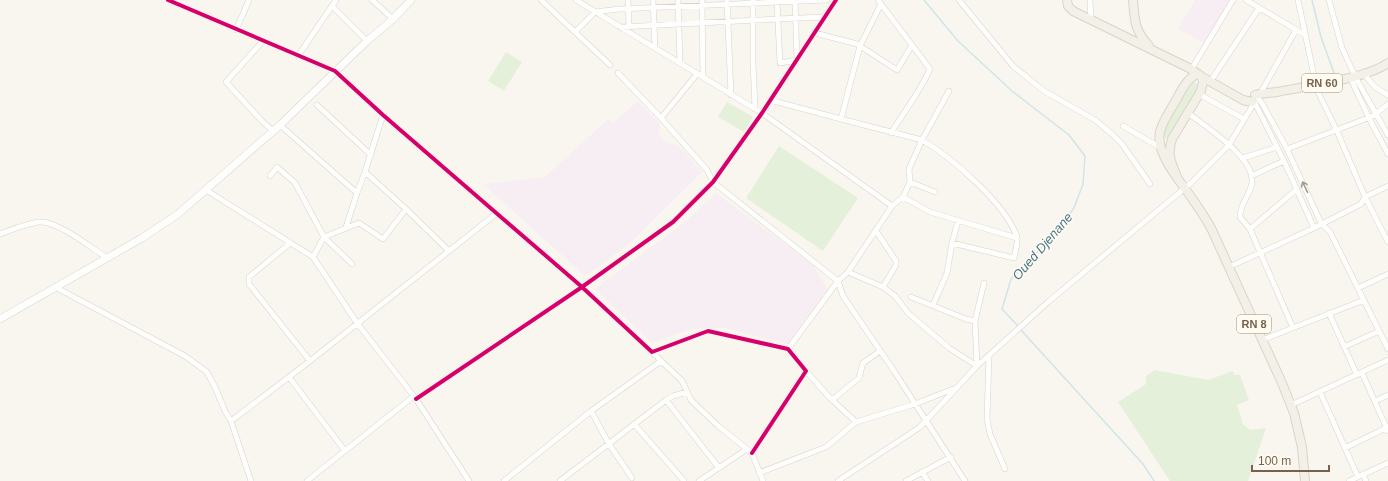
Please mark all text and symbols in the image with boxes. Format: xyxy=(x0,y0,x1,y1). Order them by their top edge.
road number: RN 60 xyxy=(1302,74,1342,92)
one-way arrow xyxy=(1301,182,1308,194)
water label: Oued Djenane xyxy=(1009,210,1076,283)
road number: RN 8 xyxy=(1237,315,1271,333)
scale bar xyxy=(1252,447,1329,473)
text: 100 m xyxy=(1258,454,1291,468)

